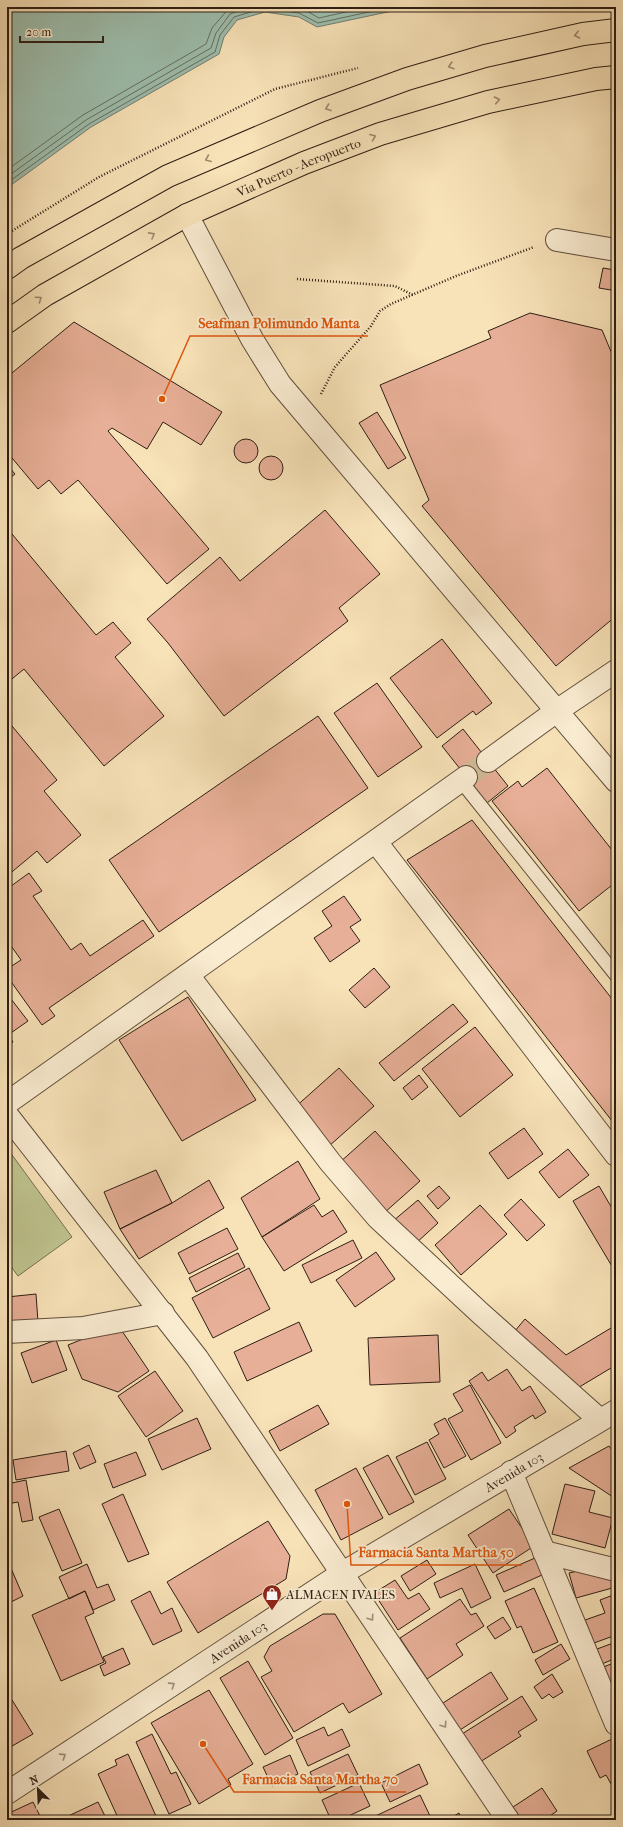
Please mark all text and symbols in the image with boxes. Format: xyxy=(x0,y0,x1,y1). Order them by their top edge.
scale bar xyxy=(20,18,103,44)
text: 20 m xyxy=(26,25,51,39)
one-way arrow xyxy=(574,31,581,39)
one-way arrow xyxy=(448,61,455,70)
one-way arrow xyxy=(494,97,501,105)
one-way arrow xyxy=(325,103,332,111)
one-way arrow xyxy=(369,133,376,141)
street label: Via Puerto - Aeropuerto xyxy=(233,135,363,200)
one-way arrow xyxy=(205,154,212,162)
one-way arrow xyxy=(148,233,155,240)
one-way arrow xyxy=(35,296,42,304)
callout: Seafman Polimundo Manta xyxy=(190,310,368,336)
text: Seafman Polimundo Manta xyxy=(198,315,360,332)
street label: Avenida 103 xyxy=(481,1449,546,1496)
callout: Farmacia Santa Martha 50 xyxy=(351,1539,522,1565)
text: Farmacia Santa Martha 50 xyxy=(357,1544,514,1561)
shop icon: ALMACEN IVALES xyxy=(261,1583,283,1611)
place label: ALMACEN IVALES xyxy=(285,1587,396,1602)
one-way arrow xyxy=(366,1613,373,1620)
street label: Avenida 103 xyxy=(206,1618,269,1667)
one-way arrow xyxy=(168,1682,175,1690)
one-way arrow xyxy=(439,1721,447,1728)
one-way arrow xyxy=(59,1753,66,1761)
callout: Farmacia Santa Martha 70 xyxy=(234,1766,406,1792)
north arrow xyxy=(18,1769,58,1809)
text: Farmacia Santa Martha 70 xyxy=(241,1771,398,1788)
text: N xyxy=(28,1772,41,1788)

